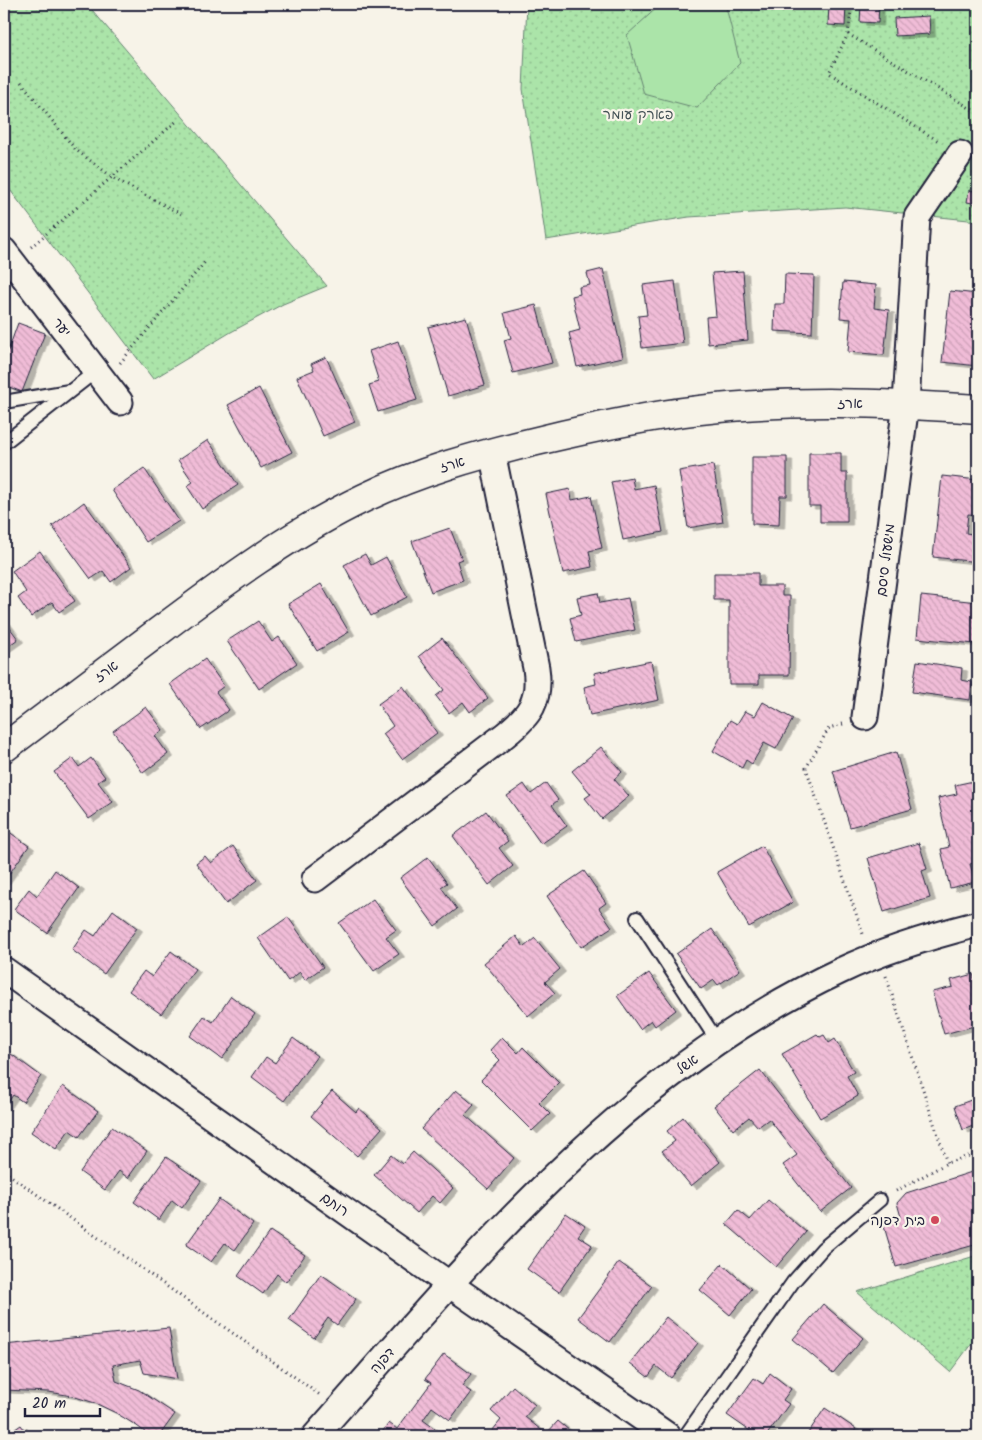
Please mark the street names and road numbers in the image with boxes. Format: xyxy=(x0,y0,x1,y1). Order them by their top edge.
street label: יער xyxy=(47,313,76,342)
street label: ארז xyxy=(837,393,863,415)
street label: ארז xyxy=(437,451,468,479)
street label: מישעול סיסם xyxy=(871,522,901,598)
street label: ארז xyxy=(90,655,124,688)
street label: אשל xyxy=(672,1049,704,1080)
street label: רותם xyxy=(316,1187,353,1223)
street label: דפנה xyxy=(365,1342,401,1379)

